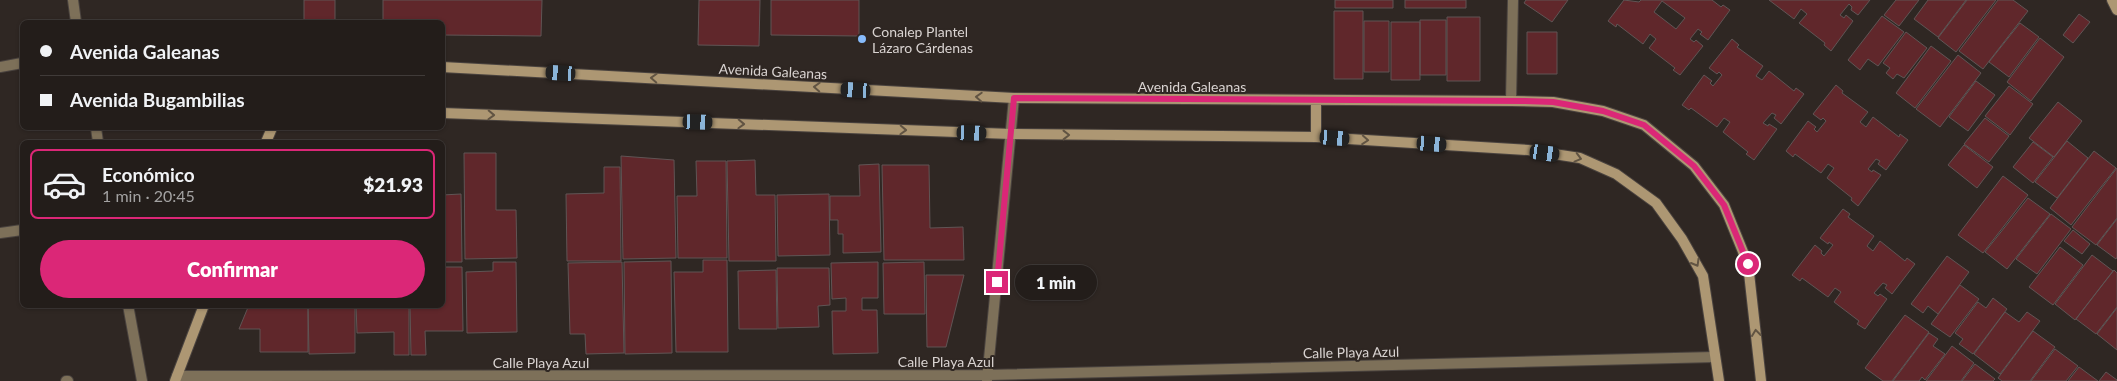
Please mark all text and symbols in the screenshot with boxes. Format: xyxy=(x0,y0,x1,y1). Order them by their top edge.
place label: Conalep Plantel Lázaro Cárdenas xyxy=(872,23,973,56)
marker: Conalep Plantel Lázaro Cárdenas xyxy=(856,33,868,45)
text: Avenida Galeanas xyxy=(70,40,219,63)
street label: Avenida Galeanas xyxy=(718,60,828,82)
car xyxy=(545,65,576,81)
one-way arrow xyxy=(650,73,658,84)
street label: Avenida Galeanas xyxy=(1138,78,1246,95)
one-way arrow xyxy=(812,82,820,93)
car xyxy=(840,82,871,98)
text: Avenida Bugambilias xyxy=(70,88,245,111)
one-way arrow xyxy=(975,91,983,102)
one-way arrow xyxy=(487,109,495,120)
car xyxy=(682,114,713,130)
one-way arrow xyxy=(738,119,745,129)
one-way arrow xyxy=(900,125,908,135)
car xyxy=(956,125,987,141)
car xyxy=(1319,129,1350,147)
one-way arrow xyxy=(1062,130,1070,140)
one-way arrow xyxy=(1361,134,1369,145)
car xyxy=(1416,135,1447,153)
car xyxy=(1529,143,1560,163)
one-way arrow xyxy=(1574,153,1582,163)
icon: car xyxy=(42,162,87,207)
text: Económico xyxy=(102,163,195,186)
text: $21.93 xyxy=(363,173,423,196)
text: 1 min · 20:45 xyxy=(102,186,195,205)
button: Confirmar xyxy=(40,240,425,298)
route start xyxy=(1737,253,1759,275)
one-way arrow xyxy=(1689,258,1699,267)
callout: 1 min xyxy=(1014,264,1097,300)
route end xyxy=(986,271,1008,293)
text: 1 min xyxy=(1036,273,1076,292)
one-way arrow xyxy=(1752,328,1762,337)
street label: Calle Playa Azul xyxy=(1303,343,1399,361)
street label: Calle Playa Azul xyxy=(898,353,994,370)
street label: Calle Playa Azul xyxy=(493,354,589,371)

